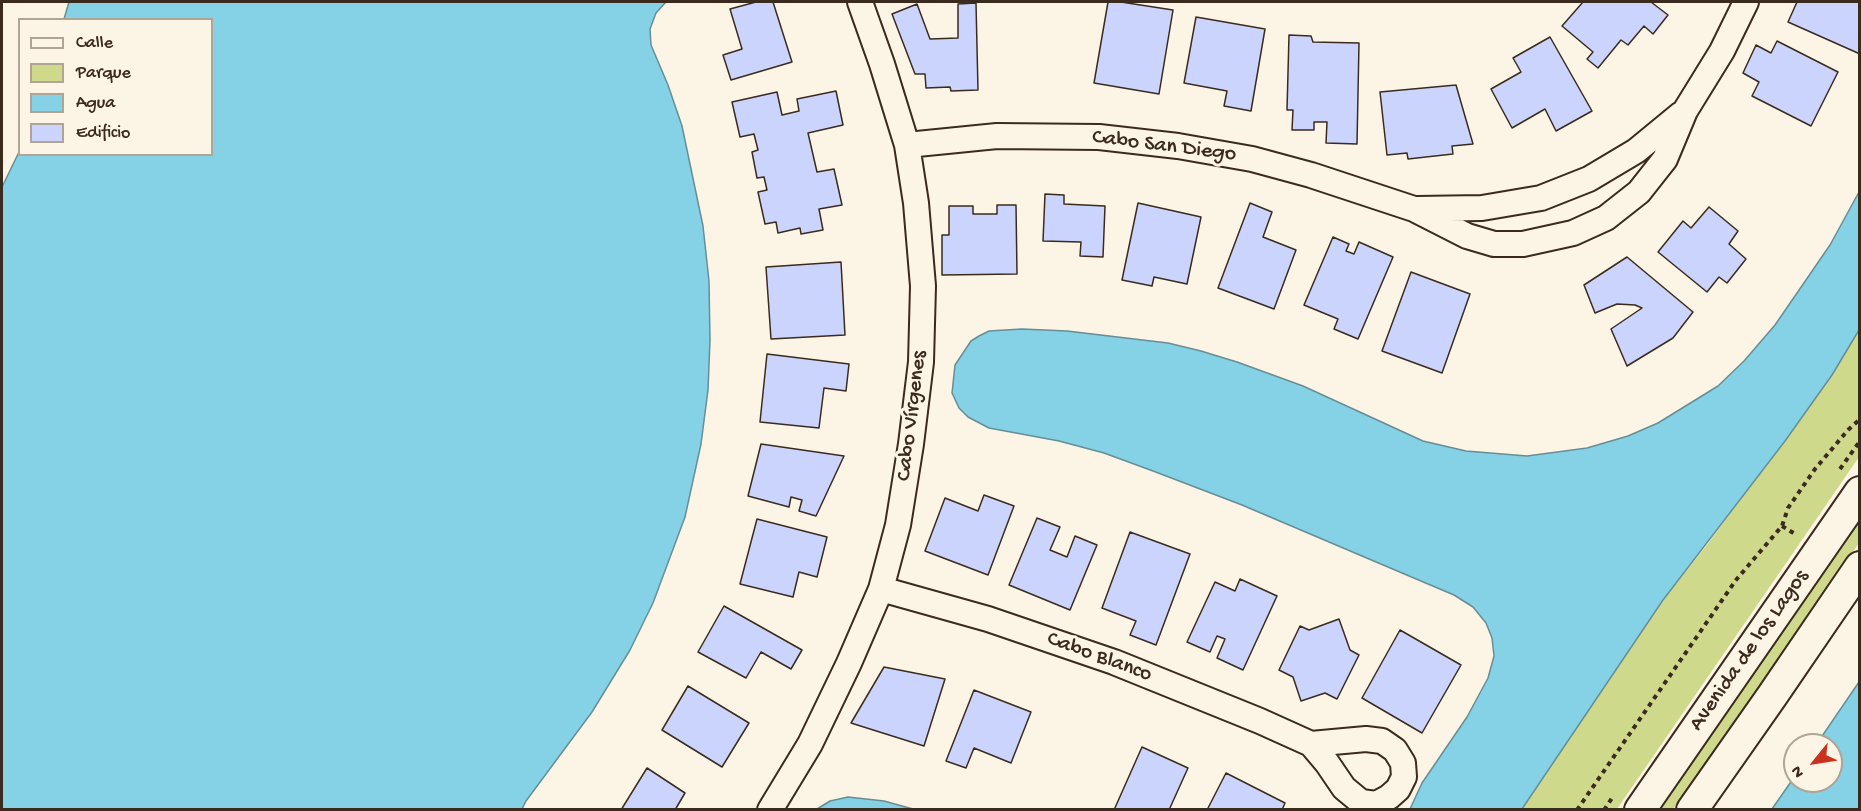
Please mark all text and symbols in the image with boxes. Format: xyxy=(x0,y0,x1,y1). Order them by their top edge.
legend xyxy=(18,18,213,156)
text: Calle xyxy=(76,33,113,54)
text: Parque xyxy=(76,63,131,84)
text: Agua xyxy=(76,93,115,114)
text: Edificio xyxy=(76,123,130,144)
street label: Cabo San Diego xyxy=(1091,125,1237,169)
street label: Cabo Vírgenes xyxy=(892,349,934,483)
street label: Avenida de los Lagos xyxy=(1684,565,1816,737)
street label: Cabo Blanco xyxy=(1043,627,1155,689)
north arrow xyxy=(1783,733,1843,793)
text: N xyxy=(1788,762,1810,781)

